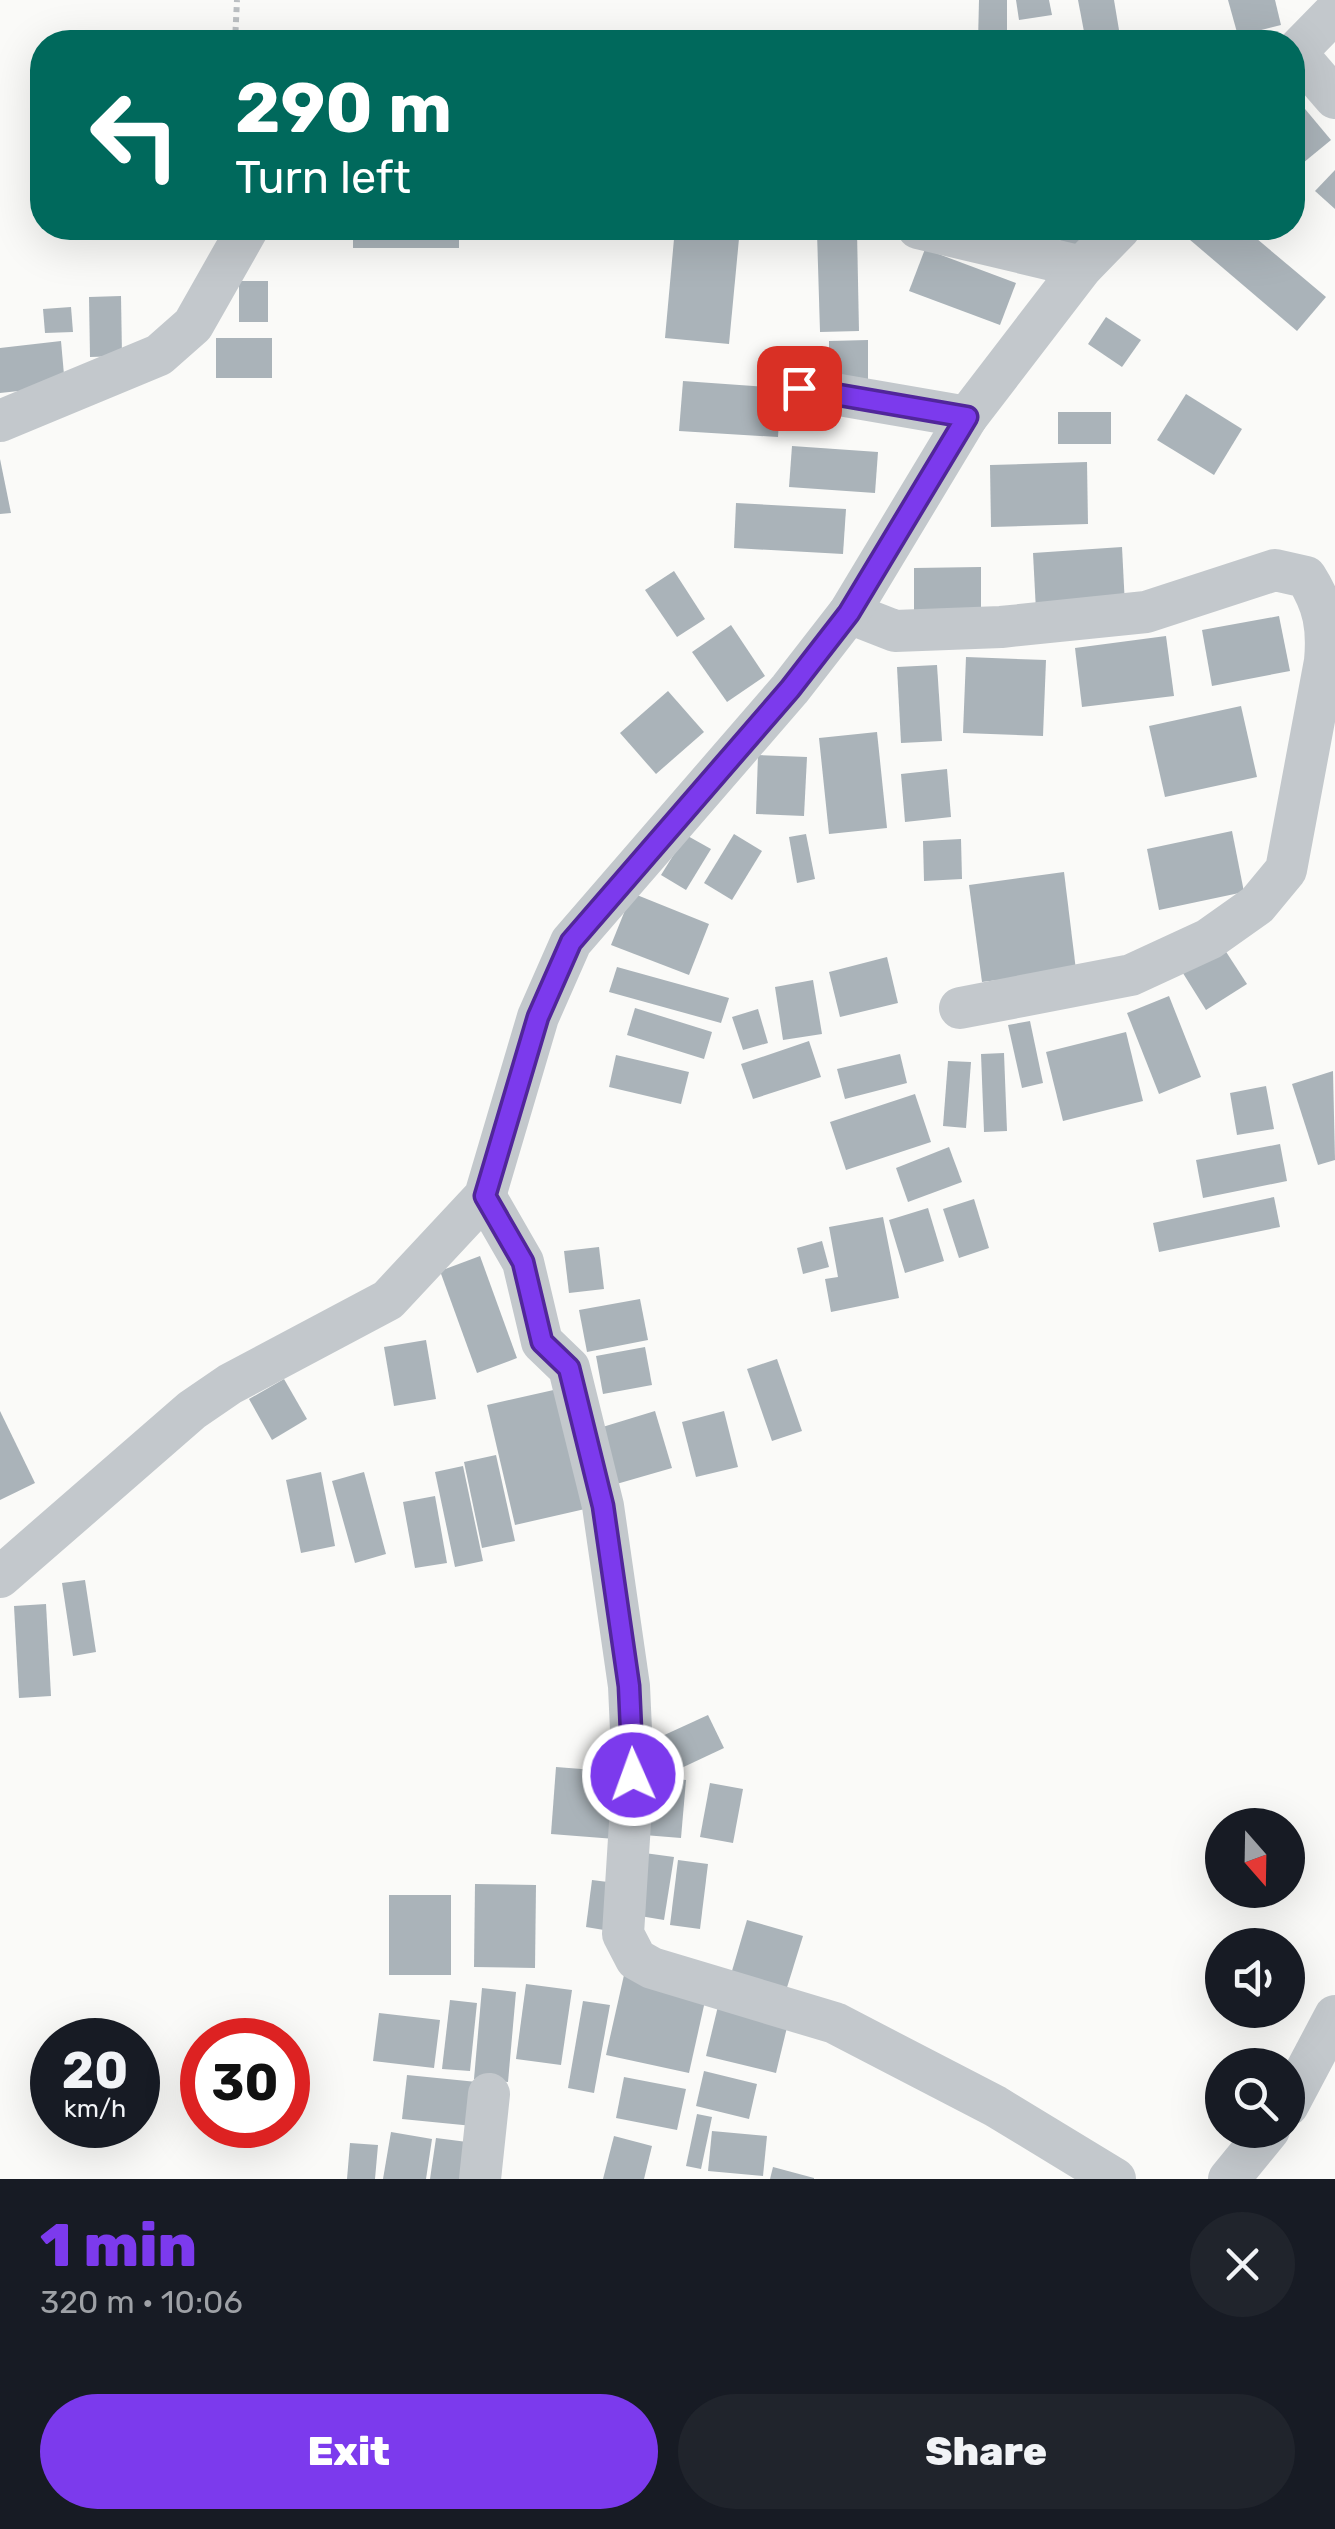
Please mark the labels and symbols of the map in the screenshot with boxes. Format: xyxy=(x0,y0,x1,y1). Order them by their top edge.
pin xyxy=(757,346,842,431)
position arrow xyxy=(581,1723,685,1827)
north arrow xyxy=(1205,1808,1305,1908)
speed limit sign: 30 xyxy=(180,2018,310,2148)

